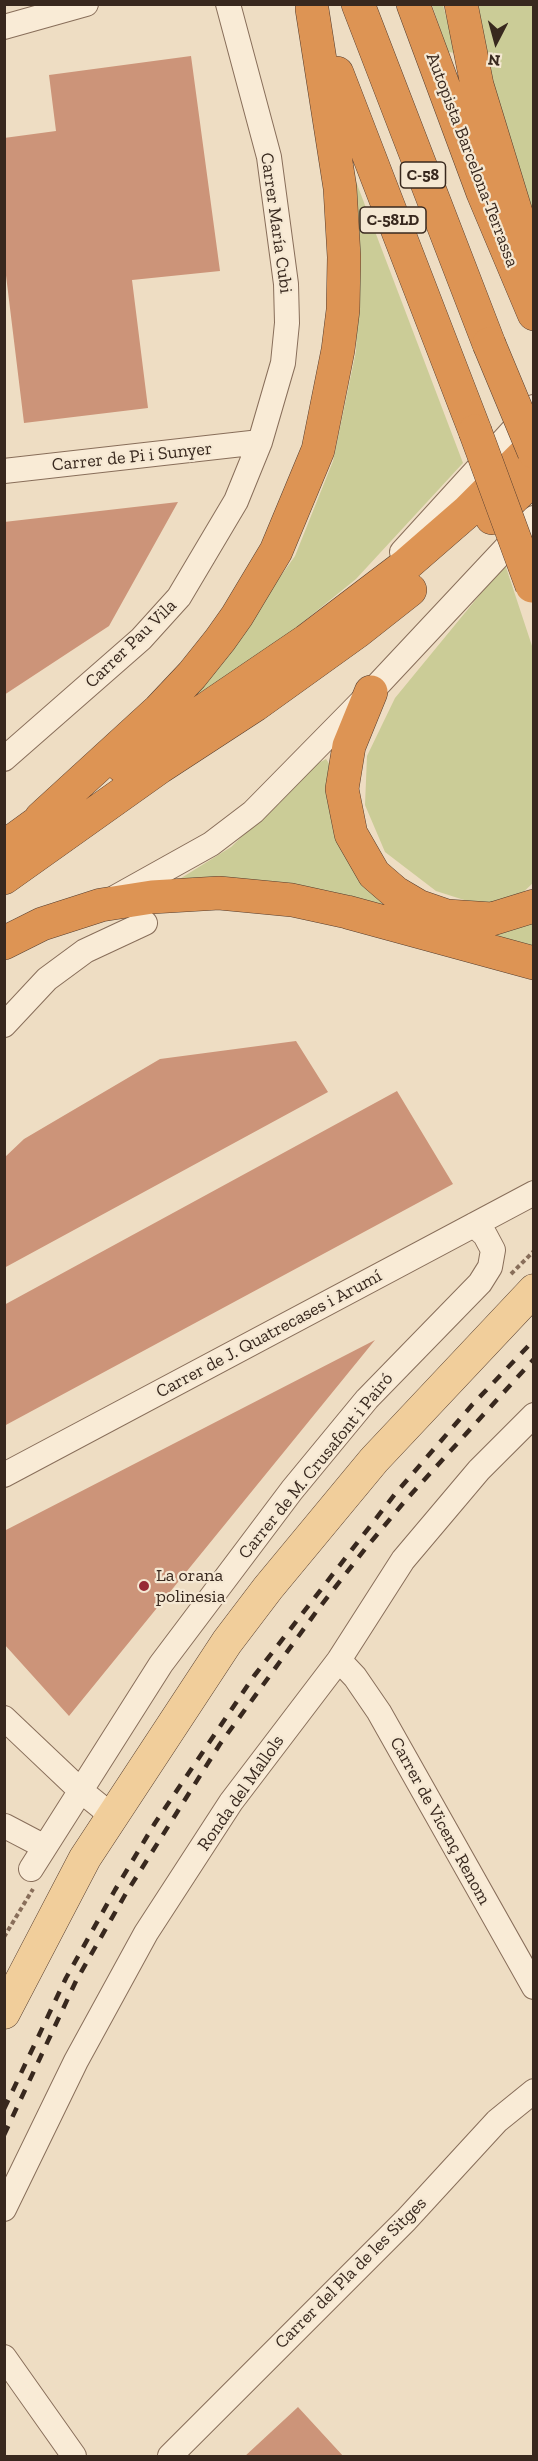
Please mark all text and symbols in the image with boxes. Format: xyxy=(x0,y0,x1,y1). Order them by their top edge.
north arrow xyxy=(466,12,526,72)
street label: Autopista Barcelona-Terrassa xyxy=(421,50,523,270)
text: N xyxy=(487,50,501,70)
street label: Carrer María Cubi xyxy=(255,151,297,295)
road number: C-58 xyxy=(400,162,446,188)
road number: C-58LD xyxy=(360,207,426,233)
street label: Carrer de Pi i Sunyer xyxy=(51,438,213,476)
street label: Carrer Pau Vila xyxy=(81,595,181,693)
street label: Carrer de J. Quatrecases i Arumí xyxy=(152,1265,386,1403)
street label: Carrer de M. Crusafont i Pairó xyxy=(234,1369,398,1563)
place label: La orana polinesia xyxy=(156,1565,225,1608)
marker: La orana polinesia xyxy=(137,1579,151,1593)
street label: Ronda del Mallols xyxy=(193,1731,289,1855)
street label: Carrer de Vicenç Renom xyxy=(385,1733,495,1909)
street label: Carrer del Pla de les Sitges xyxy=(271,2193,431,2353)

